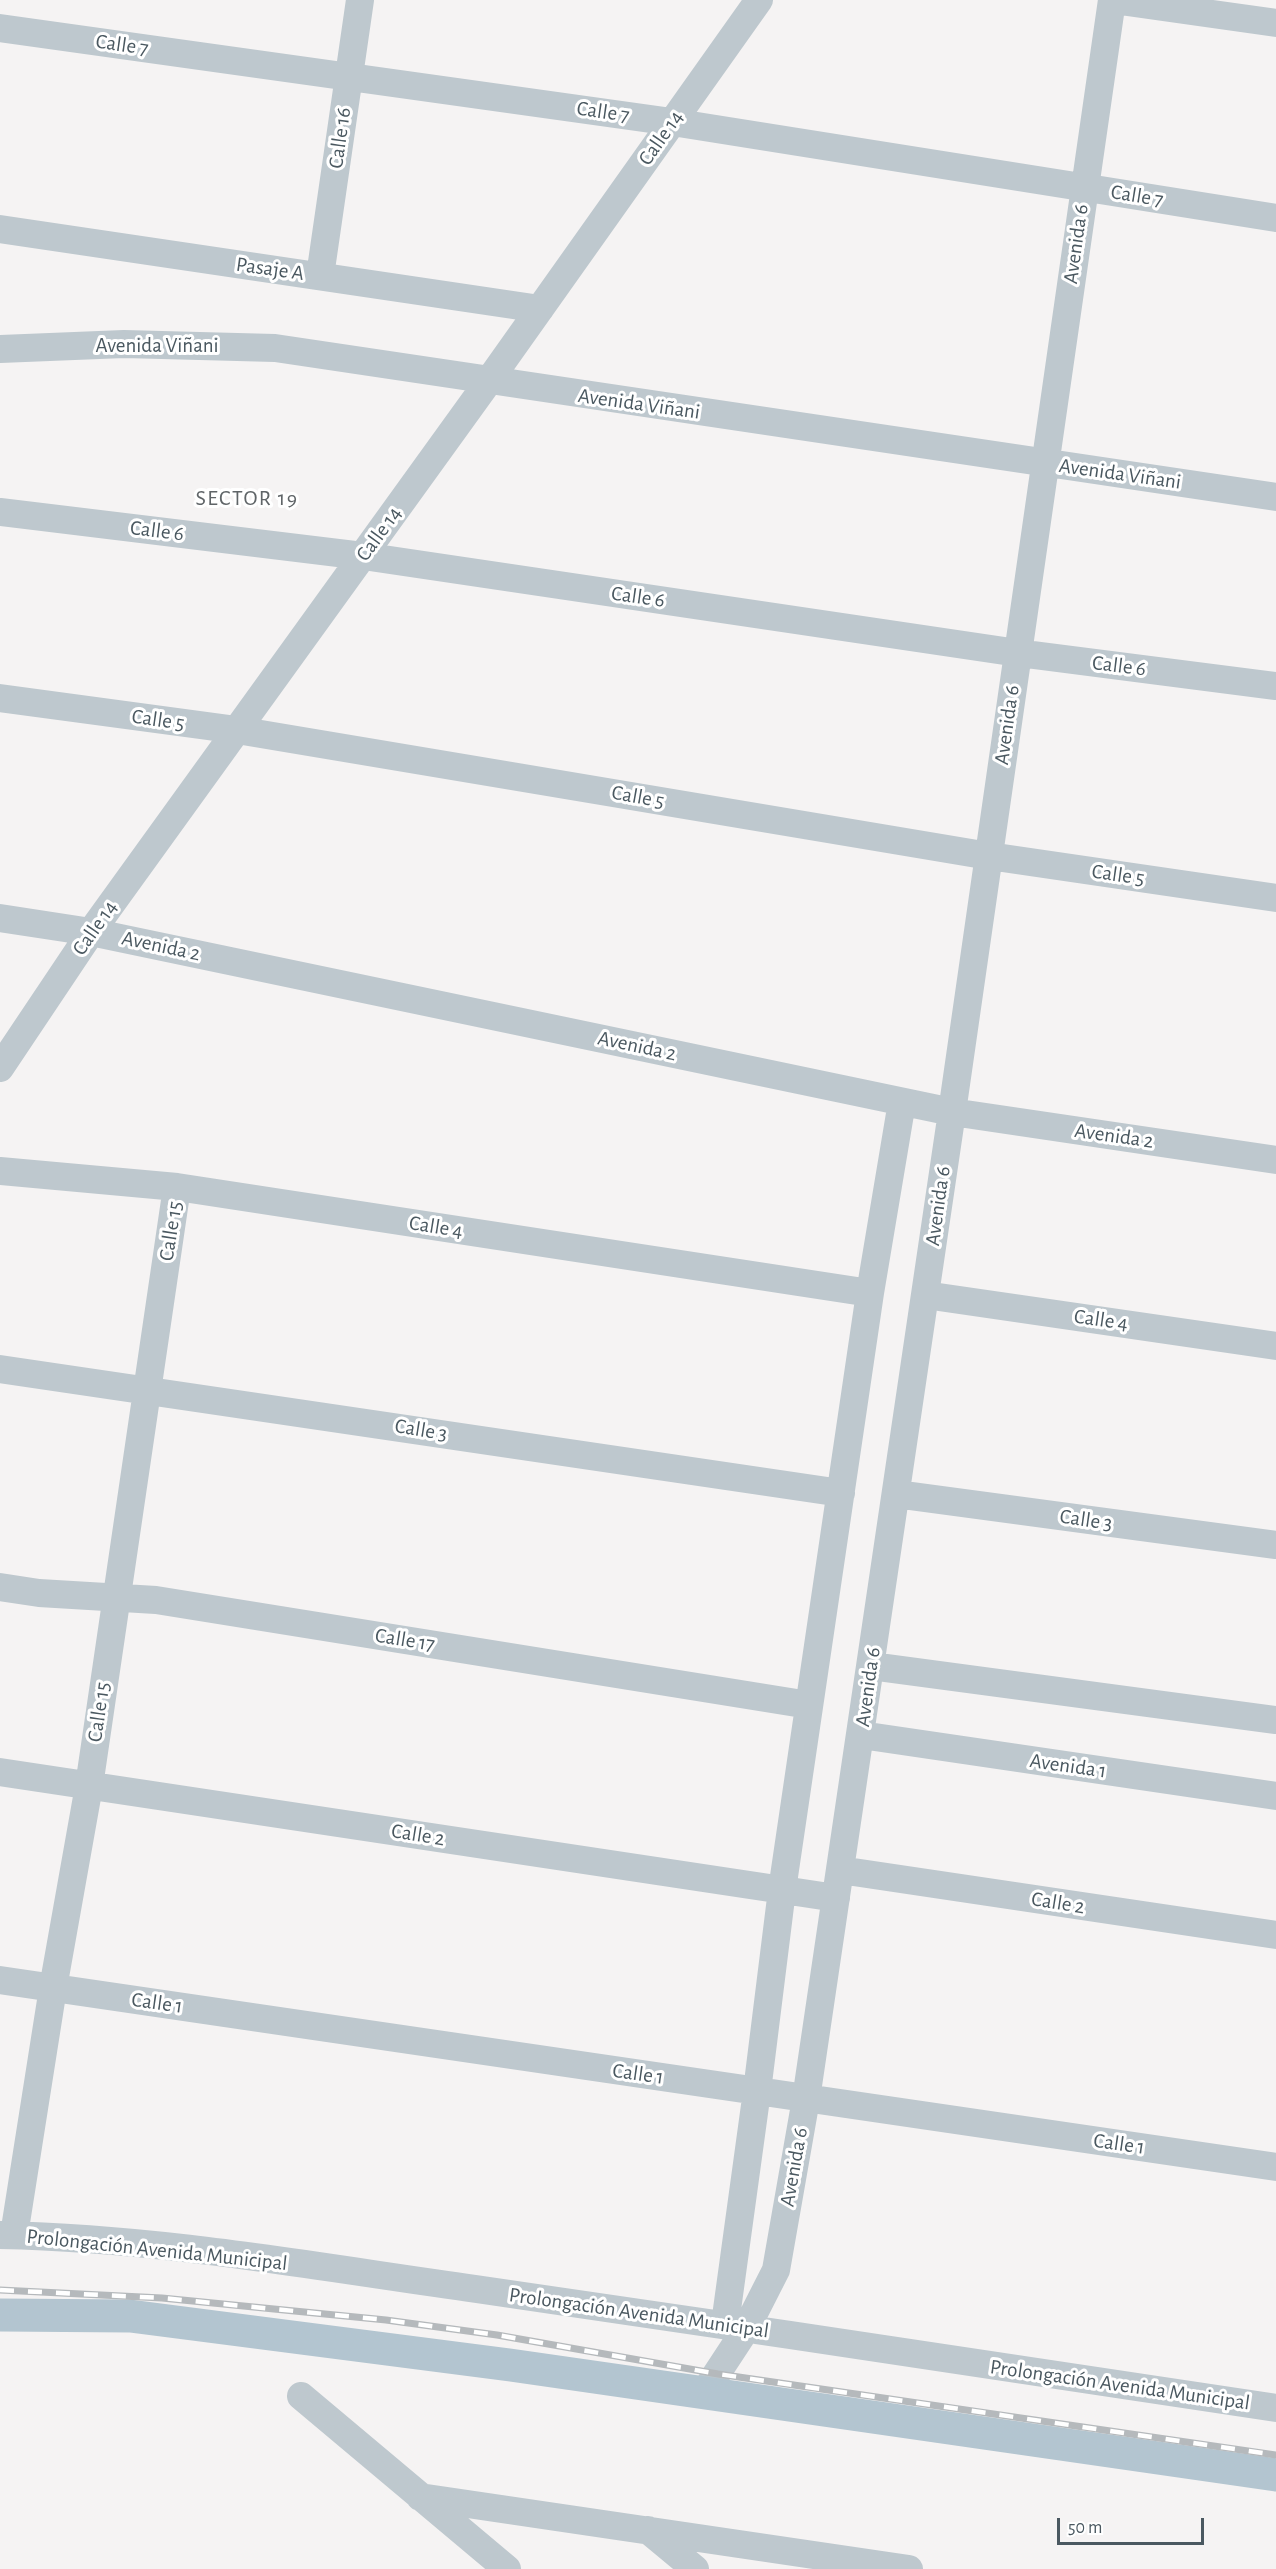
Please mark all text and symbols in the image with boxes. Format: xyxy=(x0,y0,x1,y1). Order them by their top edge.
street label: Calle 7 xyxy=(94,29,150,61)
street label: Calle 7 xyxy=(575,96,631,128)
street label: Calle 16 xyxy=(323,106,357,170)
street label: Calle 14 xyxy=(633,106,689,170)
street label: Calle 7 xyxy=(1109,179,1165,213)
street label: Avenida 6 xyxy=(1058,203,1094,285)
street label: Pasaje A xyxy=(234,252,306,286)
street label: Avenida Viñani xyxy=(95,333,219,359)
street label: Avenida Viñani xyxy=(576,383,702,425)
street label: Avenida Viñani xyxy=(1057,453,1183,495)
district label: SECTOR 19 xyxy=(195,485,299,511)
street label: Calle 14 xyxy=(351,502,407,566)
street label: Calle 6 xyxy=(129,515,185,547)
street label: Calle 6 xyxy=(610,581,666,613)
street label: Calle 6 xyxy=(1091,650,1147,682)
street label: Avenida 6 xyxy=(989,684,1025,766)
street label: Calle 5 xyxy=(130,704,186,736)
street label: Calle 5 xyxy=(610,780,666,814)
street label: Calle 5 xyxy=(1090,859,1146,891)
street label: Calle 14 xyxy=(67,896,123,960)
street label: Avenida 2 xyxy=(119,925,203,967)
street label: Avenida 2 xyxy=(595,1025,679,1067)
street label: Avenida 2 xyxy=(1073,1118,1155,1154)
street label: Avenida 6 xyxy=(920,1165,956,1247)
street label: Calle 15 xyxy=(154,1199,188,1263)
street label: Calle 4 xyxy=(407,1210,465,1244)
street label: Calle 4 xyxy=(1072,1304,1130,1336)
street label: Calle 3 xyxy=(393,1413,449,1447)
street label: Calle 3 xyxy=(1058,1504,1114,1536)
street label: Calle 17 xyxy=(373,1623,437,1657)
street label: Avenida 6 xyxy=(850,1646,886,1728)
street label: Calle 15 xyxy=(82,1680,116,1744)
street label: Avenida 1 xyxy=(1028,1748,1108,1784)
street label: Calle 2 xyxy=(390,1818,446,1852)
street label: Calle 2 xyxy=(1030,1886,1086,1920)
street label: Calle 1 xyxy=(130,1987,184,2019)
street label: Calle 1 xyxy=(611,2058,665,2090)
street label: Avenida 6 xyxy=(775,2125,813,2209)
street label: Calle 1 xyxy=(1092,2128,1146,2160)
street label: Prolongación Avenida Municipal xyxy=(25,2224,289,2276)
street label: Prolongación Avenida Municipal xyxy=(507,2282,771,2344)
street label: Prolongación Avenida Municipal xyxy=(988,2354,1252,2416)
scale bar xyxy=(1060,2506,1207,2544)
text: 50 m xyxy=(1068,2519,1102,2537)

